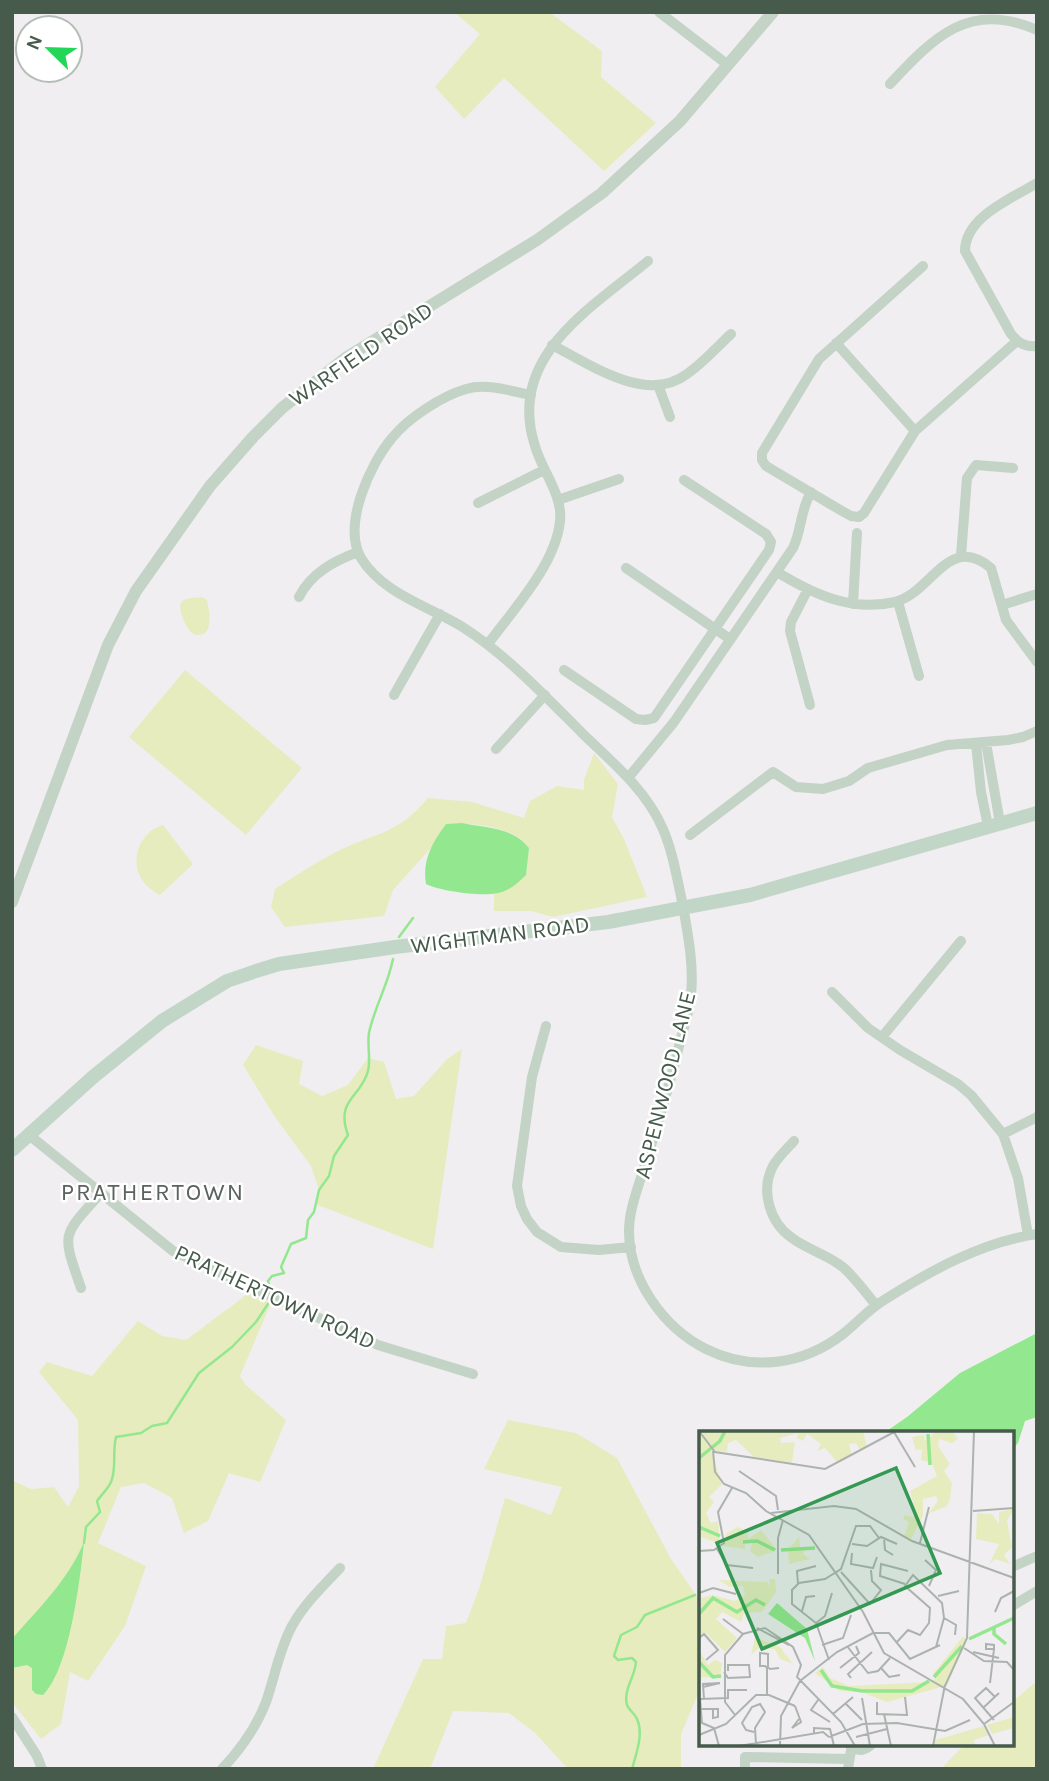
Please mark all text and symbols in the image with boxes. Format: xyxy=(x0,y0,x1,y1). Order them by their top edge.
north arrow xyxy=(14,14,84,84)
text: N xyxy=(21,32,47,53)
street label: WARFIELD ROAD xyxy=(284,296,438,412)
street label: WIGHTMAN ROAD xyxy=(409,911,591,959)
street label: ASPENWOOD LANE xyxy=(629,989,701,1181)
district label: PRATHERTOWN xyxy=(61,1178,245,1206)
street label: PRATHERTOWN ROAD xyxy=(170,1239,380,1355)
inset map xyxy=(699,1431,1014,1746)

